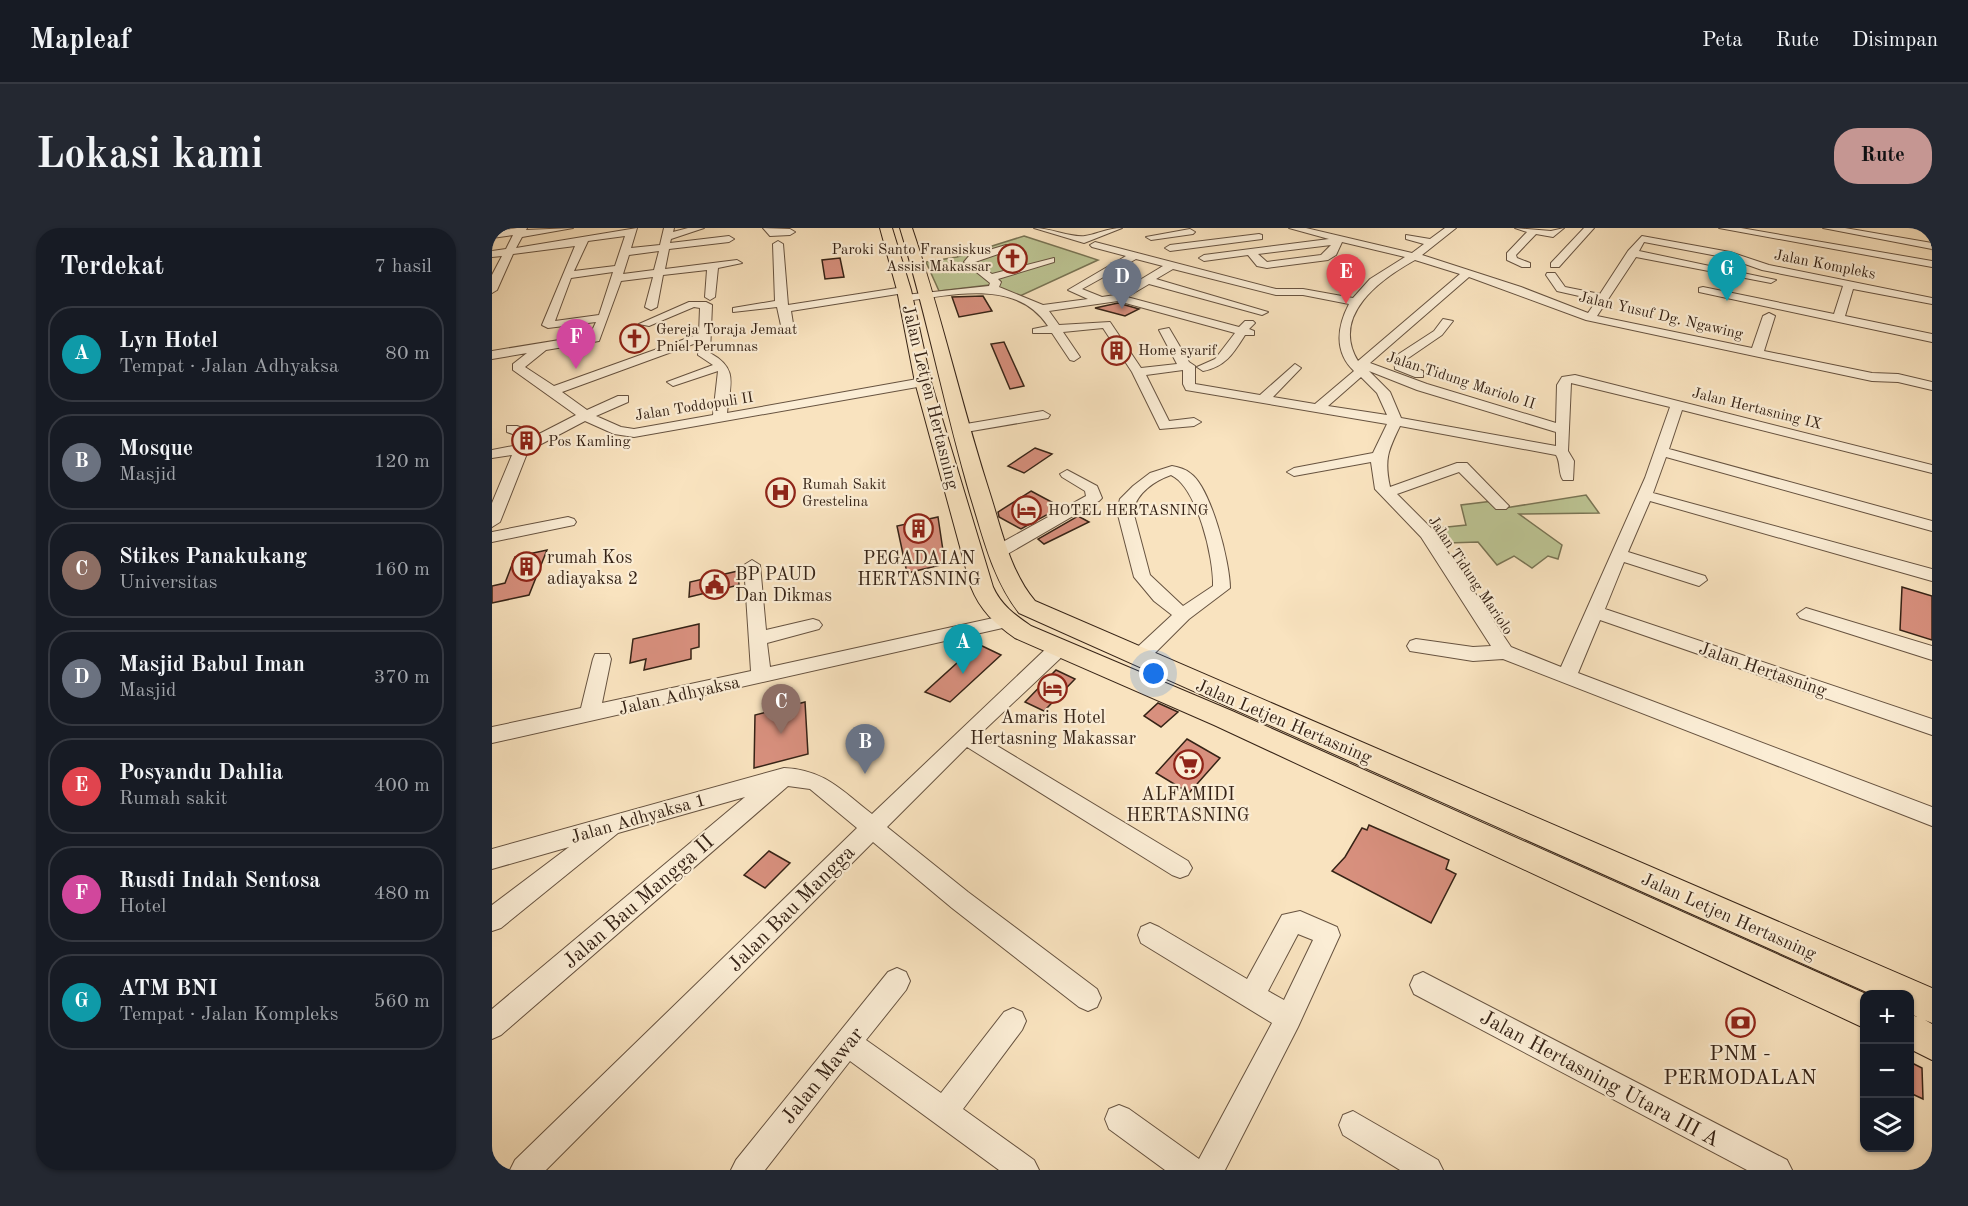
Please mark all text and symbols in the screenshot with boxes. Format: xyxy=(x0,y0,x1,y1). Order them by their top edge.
text: Mapleaf xyxy=(30,27,130,55)
text: Peta xyxy=(1702,30,1743,51)
text: Rute xyxy=(1776,30,1819,51)
text: Disimpan xyxy=(1852,30,1938,51)
button: Rute xyxy=(1834,128,1932,184)
text: Lokasi kami xyxy=(36,135,263,177)
church icon: Paroki Santo Fransiskus Assisi Makassar xyxy=(996,242,1028,274)
place label: Paroki Santo Fransiskus Assisi Makassar xyxy=(832,243,991,275)
street label: Jalan Kompleks xyxy=(1773,248,1877,283)
pin: G xyxy=(1708,251,1746,301)
text: Terdekat xyxy=(60,254,164,280)
pin: E xyxy=(1326,254,1366,304)
text: 7 hasil xyxy=(375,257,432,277)
pin: D xyxy=(1102,260,1142,309)
street label: Jalan Yusuf Dg. Ngawing xyxy=(1577,290,1744,343)
street label: Jalan Letjen Hertasning xyxy=(898,303,962,492)
pin: F xyxy=(556,320,596,369)
church icon: Gereja Toraja Jemaat Pniel Perumnas xyxy=(619,322,651,354)
place label: Gereja Toraja Jemaat Pniel Perumnas xyxy=(656,323,797,355)
text: Lyn Hotel xyxy=(119,330,218,352)
building icon: Home syarif xyxy=(1101,334,1133,366)
text: A xyxy=(74,344,89,364)
text: 80 m xyxy=(385,344,430,364)
place label: Home syarif xyxy=(1138,344,1218,359)
street label: Jalan Tidung Mariolo II xyxy=(1384,350,1537,413)
text: Tempat · Jalan Adhyaksa xyxy=(119,357,339,377)
street label: Jalan Hertasning IX xyxy=(1690,386,1823,433)
street label: Jalan Toddopuli II xyxy=(634,391,754,424)
building icon: Pos Kamling xyxy=(511,425,543,457)
place label: Pos Kamling xyxy=(548,435,631,450)
text: Mosque xyxy=(119,438,193,460)
text: B xyxy=(74,452,89,472)
text: 120 m xyxy=(374,452,430,472)
text: Masjid xyxy=(119,465,177,485)
hospital icon: Rumah Sakit Grestelina xyxy=(765,477,797,509)
place label: Rumah Sakit Grestelina xyxy=(802,478,886,510)
hotel icon: HOTEL HERTASNING xyxy=(1011,494,1043,526)
place label: HOTEL HERTASNING xyxy=(1048,504,1209,519)
building icon: PEGADAIAN HERTASNING xyxy=(903,513,935,545)
street label: Jalan Tidung Mariolo xyxy=(1425,514,1515,638)
text: Stikes Panakukang xyxy=(119,546,307,568)
place label: rumah Kos adiayaksa 2 xyxy=(547,549,638,588)
place label: PEGADAIAN HERTASNING xyxy=(857,550,981,589)
building icon: rumah Kos adiayaksa 2 xyxy=(510,551,542,583)
text: C xyxy=(75,560,88,580)
text: 160 m xyxy=(374,560,430,580)
place label: BP PAUD Dan Dikmas xyxy=(735,566,832,605)
public building icon: BP PAUD Dan Dikmas xyxy=(698,568,730,600)
text: Universitas xyxy=(119,573,217,593)
pin: A xyxy=(944,624,982,674)
street label: Jalan Hertasning xyxy=(1696,640,1829,700)
text: Masjid Babul Iman xyxy=(119,654,305,676)
your location xyxy=(1139,659,1168,688)
text: D xyxy=(74,668,89,688)
text: 370 m xyxy=(374,668,430,688)
hotel icon: Amaris Hotel Hertasning Makassar xyxy=(1037,672,1069,704)
street label: Jalan Adhyaksa xyxy=(617,673,742,719)
street label: Jalan Letjen Hertasning xyxy=(1193,677,1375,767)
text: Masjid xyxy=(119,681,177,701)
pin: C xyxy=(762,684,800,734)
place label: Amaris Hotel Hertasning Makassar xyxy=(970,709,1137,748)
pin: B xyxy=(846,724,884,774)
supermarket icon: ALFAMIDI HERTASNING xyxy=(1172,749,1204,781)
text: Posyandu Dahlia xyxy=(119,762,283,784)
text: E xyxy=(75,776,88,796)
text: 400 m xyxy=(374,776,430,796)
place label: ALFAMIDI HERTASNING xyxy=(1126,786,1250,825)
text: Rumah sakit xyxy=(119,789,228,809)
street label: Jalan Adhyaksa 1 xyxy=(569,791,708,847)
street label: Jalan Bau Mangga II xyxy=(560,831,718,973)
street label: Jalan Bau Mangga xyxy=(725,842,859,976)
text: Rusdi Indah Sentosa xyxy=(119,870,321,892)
street label: Jalan Letjen Hertasning xyxy=(1638,870,1819,964)
text: F xyxy=(75,884,88,904)
text: 480 m xyxy=(374,884,430,904)
text: Hotel xyxy=(119,897,166,917)
text: ATM BNI xyxy=(119,978,218,1000)
map controls xyxy=(1860,990,1914,1152)
button: + xyxy=(1860,990,1914,1044)
text: G xyxy=(74,992,89,1012)
text: 560 m xyxy=(374,992,430,1012)
text: Tempat · Jalan Kompleks xyxy=(119,1005,338,1025)
bank icon: PNM - PERMODALAN xyxy=(1724,1006,1756,1038)
street label: Jalan Hertasning Utara III A xyxy=(1476,1007,1723,1151)
street label: Jalan Mawar xyxy=(778,1024,868,1128)
place label: PNM - PERMODALAN xyxy=(1663,1044,1817,1089)
button: − xyxy=(1860,1044,1914,1098)
button: layers xyxy=(1860,1098,1914,1152)

